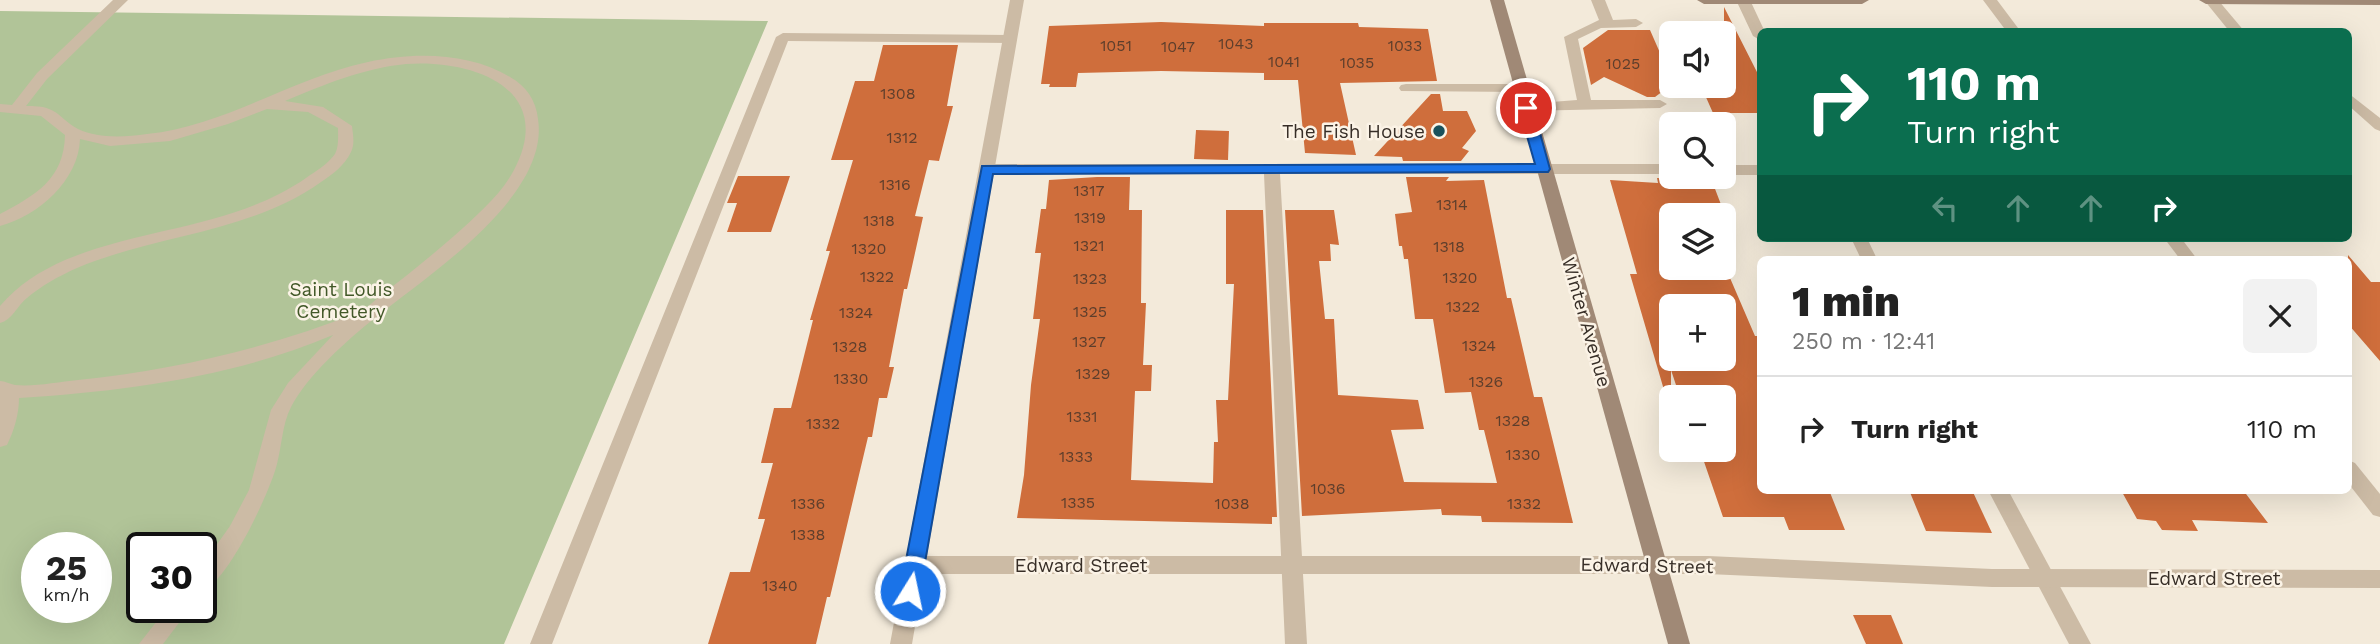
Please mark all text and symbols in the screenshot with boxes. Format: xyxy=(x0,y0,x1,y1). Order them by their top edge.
map controls xyxy=(1659,21,1736,462)
button: sound xyxy=(1659,21,1736,98)
house number: 1043 xyxy=(1218,34,1254,53)
house number: 1051 xyxy=(1100,36,1132,55)
house number: 1033 xyxy=(1388,36,1422,55)
house number: 1047 xyxy=(1161,37,1195,56)
house number: 1041 xyxy=(1268,52,1300,71)
house number: 1035 xyxy=(1340,53,1374,72)
house number: 1025 xyxy=(1606,54,1640,73)
text: 110 m xyxy=(1907,54,2041,112)
icon: right xyxy=(1792,56,1883,147)
pin xyxy=(1496,78,1556,138)
house number: 1308 xyxy=(880,84,916,103)
icon: arrive xyxy=(1507,89,1545,127)
button: search xyxy=(1659,112,1736,189)
text: Turn right xyxy=(1907,113,2059,151)
place label: The Fish House xyxy=(1282,120,1425,143)
marker: The Fish House xyxy=(1431,123,1447,139)
house number: 1312 xyxy=(886,128,918,147)
house number: 1316 xyxy=(879,175,911,194)
house number: 1317 xyxy=(1074,181,1104,200)
icon: left xyxy=(1926,189,1964,227)
icon: ahead xyxy=(1999,189,2037,227)
icon: ahead xyxy=(2072,189,2110,227)
icon: right xyxy=(2145,189,2183,227)
house number: 1314 xyxy=(1436,195,1468,214)
button: layers xyxy=(1659,203,1736,280)
house number: 1319 xyxy=(1074,208,1106,227)
house number: 1318 xyxy=(863,211,895,230)
house number: 1321 xyxy=(1073,236,1105,255)
house number: 1318 xyxy=(1433,237,1465,256)
house number: 1320 xyxy=(852,239,886,258)
street label: Winter Avenue xyxy=(1557,255,1616,390)
house number: 1322 xyxy=(860,267,894,286)
house number: 1320 xyxy=(1443,268,1477,287)
house number: 1323 xyxy=(1073,269,1107,288)
text: 1 min xyxy=(1792,277,1900,326)
park label: Saint Louis Cemetery xyxy=(289,278,393,323)
button: close xyxy=(2243,279,2317,353)
button: + xyxy=(1659,294,1736,371)
house number: 1322 xyxy=(1446,297,1480,316)
house number: 1325 xyxy=(1073,302,1107,321)
house number: 1324 xyxy=(839,303,873,322)
text: 250 m · 12:41 xyxy=(1792,328,1935,355)
house number: 1327 xyxy=(1072,332,1106,351)
house number: 1324 xyxy=(1462,336,1496,355)
house number: 1328 xyxy=(833,337,867,356)
house number: 1329 xyxy=(1076,364,1110,383)
house number: 1330 xyxy=(834,369,868,388)
house number: 1326 xyxy=(1469,372,1503,391)
button: − xyxy=(1659,385,1736,462)
house number: 1331 xyxy=(1066,407,1098,426)
icon: right xyxy=(1792,410,1830,448)
house number: 1328 xyxy=(1496,411,1530,430)
house number: 1332 xyxy=(806,414,840,433)
text: Turn right xyxy=(1851,414,1978,444)
text: 110 m xyxy=(2247,414,2317,444)
house number: 1330 xyxy=(1506,445,1540,464)
house number: 1333 xyxy=(1059,447,1093,466)
house number: 1036 xyxy=(1311,479,1345,498)
house number: 1335 xyxy=(1061,493,1095,512)
house number: 1336 xyxy=(791,494,825,513)
house number: 1038 xyxy=(1214,494,1250,513)
house number: 1332 xyxy=(1507,494,1541,513)
house number: 1338 xyxy=(791,525,825,544)
speed limit sign: 30 xyxy=(126,532,217,623)
text: 25 xyxy=(46,547,87,589)
street label: Edward Street xyxy=(1580,553,1714,578)
position arrow xyxy=(873,554,947,628)
street label: Edward Street xyxy=(1014,554,1148,577)
street label: Edward Street xyxy=(2147,567,2281,590)
house number: 1340 xyxy=(762,576,798,595)
text: km/h xyxy=(43,584,90,605)

